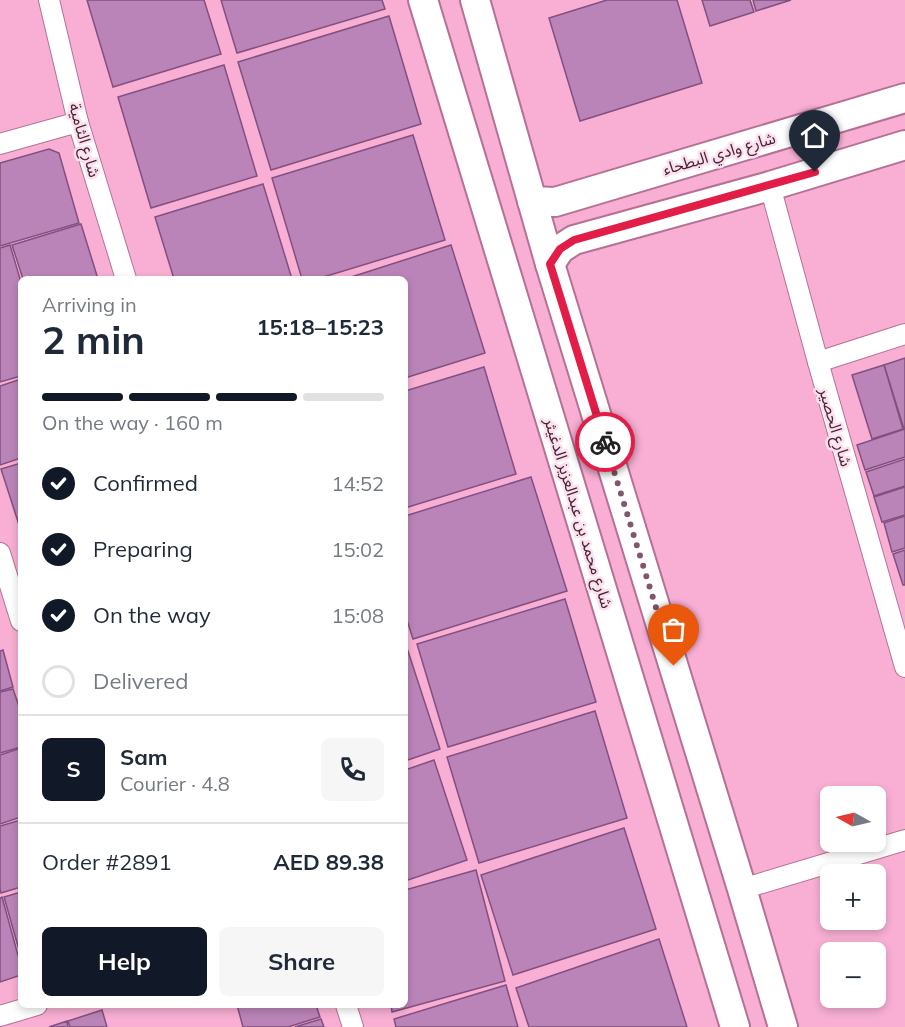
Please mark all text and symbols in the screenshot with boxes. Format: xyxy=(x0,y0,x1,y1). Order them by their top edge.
street label: شارع الثامية xyxy=(62,101,105,180)
pin xyxy=(789,110,840,172)
icon: home xyxy=(798,119,831,152)
street label: شارع وادي البطحاء xyxy=(660,127,779,182)
text: Arriving in xyxy=(42,292,137,317)
text: 15:18–15:23 xyxy=(256,313,384,341)
text: 2 min xyxy=(42,315,145,364)
street label: شارع الحصير xyxy=(812,384,857,470)
text: On the way · 160 m xyxy=(42,410,223,435)
courier xyxy=(575,412,635,472)
street label: شارع محمد بن عبدالعزيز الدغيثر xyxy=(537,414,618,612)
icon: bike xyxy=(589,426,622,459)
icon: check xyxy=(42,467,75,500)
text: Confirmed xyxy=(93,469,198,497)
text: 14:52 xyxy=(331,471,384,496)
icon: check xyxy=(42,533,75,566)
text: Preparing xyxy=(93,535,193,563)
text: 15:02 xyxy=(331,537,384,562)
icon: check xyxy=(42,599,75,632)
text: On the way xyxy=(93,601,211,629)
text: 15:08 xyxy=(331,603,384,628)
pin xyxy=(648,604,699,666)
icon: bag xyxy=(657,613,690,646)
text: Delivered xyxy=(93,667,188,695)
button: phone xyxy=(321,738,384,801)
text: Sam xyxy=(120,743,168,771)
text: S xyxy=(66,755,81,783)
text: Courier · 4.8 xyxy=(120,771,230,796)
north arrow xyxy=(820,786,886,852)
map controls xyxy=(820,786,886,1008)
text: Order #2891 xyxy=(42,848,172,876)
text: AED 89.38 xyxy=(273,848,384,876)
button: + xyxy=(820,864,886,930)
button: Help xyxy=(42,927,207,996)
button: Share xyxy=(219,927,384,996)
button: − xyxy=(820,942,886,1008)

